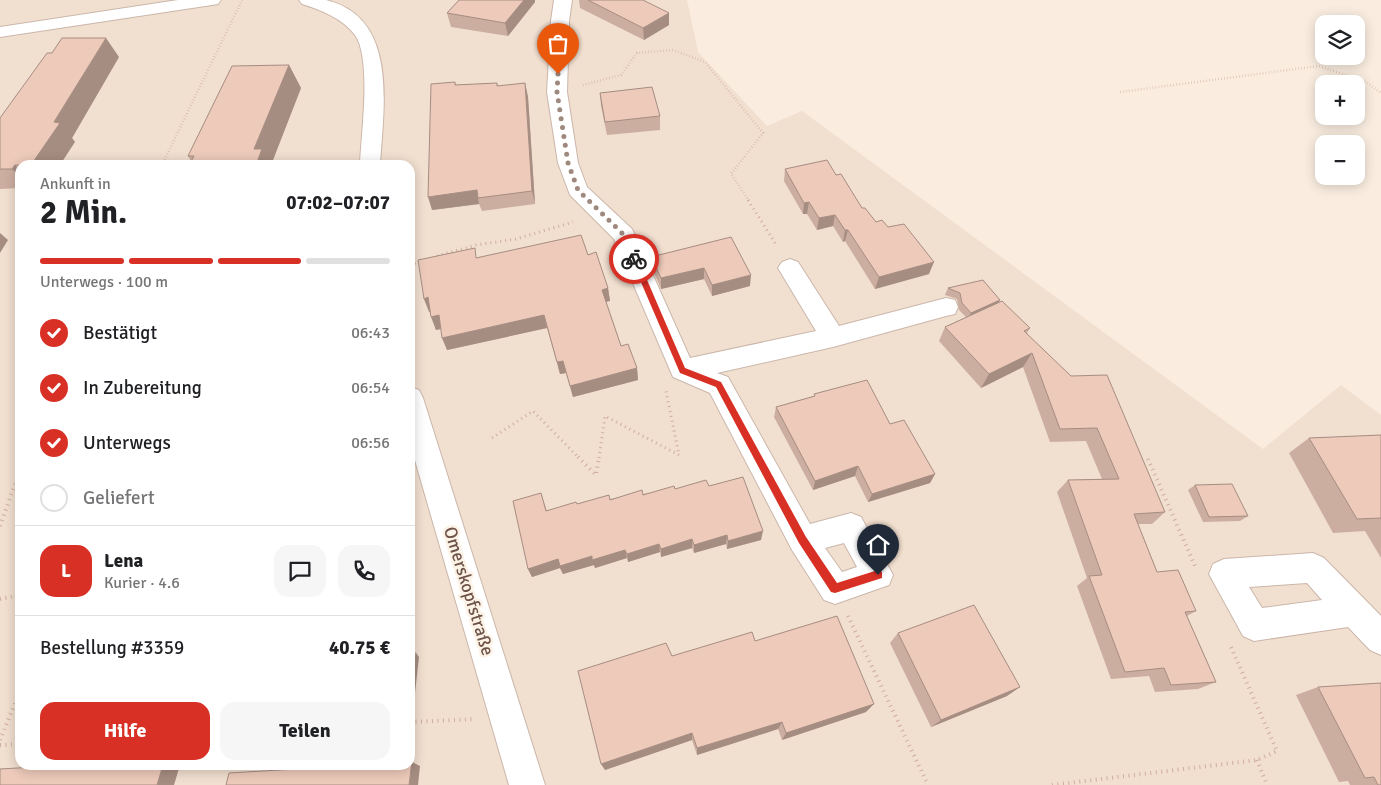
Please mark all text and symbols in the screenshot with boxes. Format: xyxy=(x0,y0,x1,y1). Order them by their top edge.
map controls xyxy=(1315,15,1365,185)
button: layers xyxy=(1315,15,1365,65)
pin xyxy=(537,23,579,74)
icon: bag xyxy=(544,30,572,58)
button: + xyxy=(1315,75,1365,125)
button: − xyxy=(1315,135,1365,185)
text: Ankunft in xyxy=(40,174,111,194)
text: 07:02–07:07 xyxy=(286,191,390,215)
text: 2 Min. xyxy=(40,193,127,232)
courier xyxy=(609,234,659,284)
icon: bike xyxy=(620,245,648,273)
text: Unterwegs · 100 m xyxy=(40,272,168,292)
icon: check xyxy=(40,319,68,347)
text: Bestätigt xyxy=(83,321,157,345)
text: 06:43 xyxy=(351,323,390,343)
icon: check xyxy=(40,374,68,402)
text: In Zubereitung xyxy=(83,376,202,400)
text: 06:54 xyxy=(351,378,390,398)
icon: check xyxy=(40,429,68,457)
text: Unterwegs xyxy=(83,431,171,455)
text: 06:56 xyxy=(351,433,390,453)
text: Geliefert xyxy=(83,486,155,510)
street label: Omerskopfstraße xyxy=(439,524,499,658)
pin xyxy=(857,524,899,575)
icon: home xyxy=(864,531,892,559)
button: chat xyxy=(274,545,326,597)
button: phone xyxy=(338,545,390,597)
text: Lena xyxy=(104,549,143,573)
text: L xyxy=(61,559,71,583)
text: Kurier · 4.6 xyxy=(104,573,180,593)
text: Bestellung #3359 xyxy=(40,636,184,660)
text: 40.75 € xyxy=(329,636,390,660)
button: Hilfe xyxy=(40,702,210,760)
button: Teilen xyxy=(220,702,390,760)

